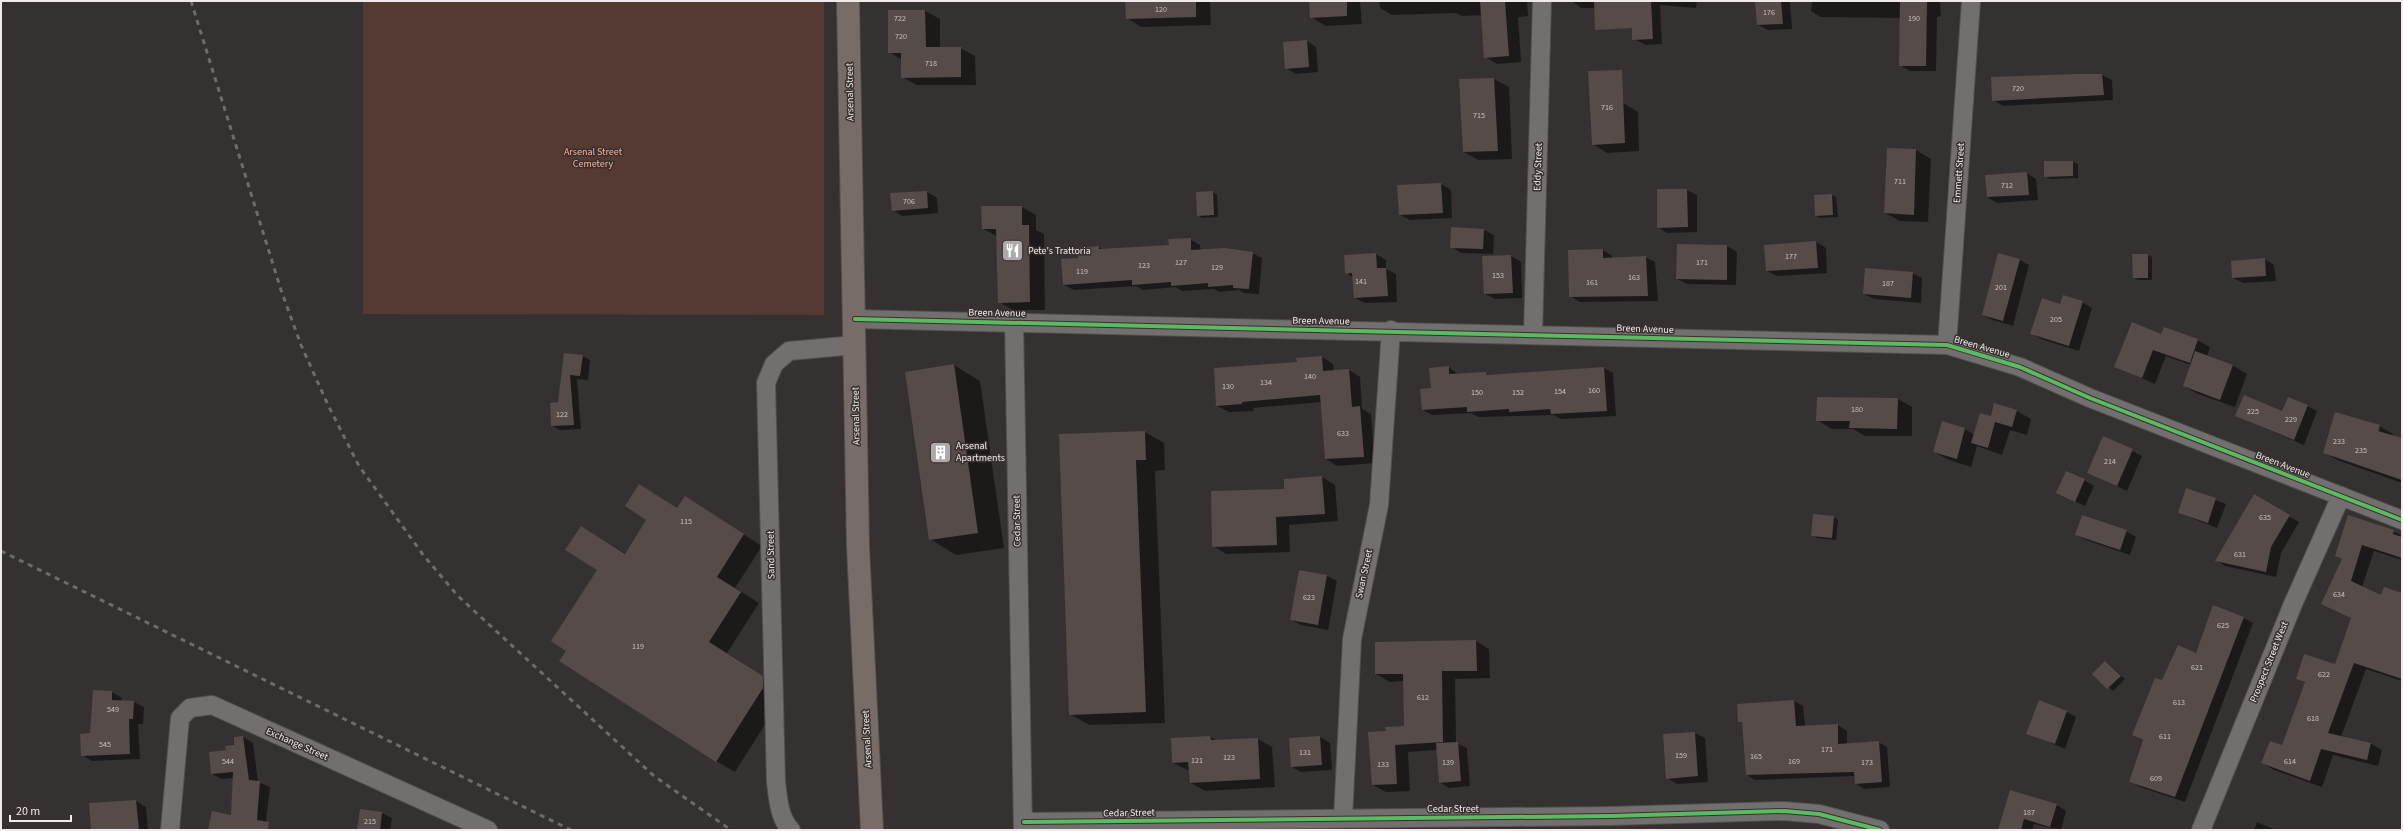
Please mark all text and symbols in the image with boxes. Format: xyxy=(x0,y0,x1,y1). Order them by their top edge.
house number: 120 xyxy=(1155,4,1167,15)
house number: 176 xyxy=(1763,7,1775,18)
house number: 722 xyxy=(894,13,906,24)
house number: 190 xyxy=(1908,13,1920,24)
house number: 720 xyxy=(895,31,907,42)
house number: 718 xyxy=(925,58,937,69)
street label: Arsenal Street xyxy=(842,62,858,121)
house number: 720 xyxy=(2012,83,2024,94)
house number: 716 xyxy=(1601,102,1613,113)
house number: 715 xyxy=(1473,110,1485,121)
street label: Eddy Street xyxy=(1530,142,1546,191)
street label: Emmett Street xyxy=(1950,142,1968,204)
park label: Arsenal Street Cemetery xyxy=(564,145,623,171)
house number: 711 xyxy=(1894,176,1906,187)
house number: 712 xyxy=(2001,180,2013,191)
house number: 706 xyxy=(903,196,915,207)
restaurant icon: Pete's Trattoria xyxy=(999,238,1025,264)
place label: Pete's Trattoria xyxy=(1028,244,1091,258)
house number: 177 xyxy=(1785,251,1797,262)
house number: 127 xyxy=(1175,257,1187,268)
house number: 171 xyxy=(1696,257,1708,268)
house number: 123 xyxy=(1138,260,1150,271)
house number: 129 xyxy=(1211,262,1223,273)
house number: 119 xyxy=(1076,266,1088,277)
house number: 153 xyxy=(1492,270,1504,281)
house number: 163 xyxy=(1628,272,1640,283)
house number: 141 xyxy=(1355,276,1367,287)
house number: 161 xyxy=(1586,277,1598,288)
house number: 187 xyxy=(1882,278,1894,289)
house number: 201 xyxy=(1995,282,2007,293)
street label: Breen Avenue xyxy=(968,305,1026,321)
street label: Breen Avenue xyxy=(1292,313,1350,329)
house number: 205 xyxy=(2050,314,2062,325)
street label: Breen Avenue xyxy=(1616,321,1674,337)
street label: Breen Avenue xyxy=(1952,332,2012,362)
house number: 140 xyxy=(1304,371,1316,382)
house number: 134 xyxy=(1260,377,1272,388)
house number: 130 xyxy=(1222,381,1234,392)
house number: 160 xyxy=(1588,385,1600,396)
street label: Arsenal Street xyxy=(848,386,864,445)
house number: 154 xyxy=(1554,386,1566,397)
house number: 150 xyxy=(1471,387,1483,398)
house number: 152 xyxy=(1512,387,1524,398)
house number: 180 xyxy=(1851,404,1863,415)
house number: 225 xyxy=(2247,406,2259,417)
house number: 122 xyxy=(556,409,568,420)
house number: 229 xyxy=(2285,414,2297,425)
house number: 633 xyxy=(1337,428,1349,439)
house number: 233 xyxy=(2333,436,2345,447)
building icon: Arsenal Apartments xyxy=(928,439,954,465)
place label: Arsenal Apartments xyxy=(956,439,1005,465)
house number: 235 xyxy=(2355,445,2367,456)
street label: Breen Avenue xyxy=(2254,448,2312,482)
house number: 214 xyxy=(2104,456,2116,467)
street label: Cedar Street xyxy=(1010,494,1024,547)
house number: 635 xyxy=(2259,512,2271,523)
house number: 115 xyxy=(680,516,692,527)
street label: Sand Street xyxy=(764,530,778,579)
street label: Swan Street xyxy=(1352,547,1376,600)
house number: 631 xyxy=(2234,549,2246,560)
house number: 634 xyxy=(2333,589,2345,600)
house number: 623 xyxy=(1303,592,1315,603)
street label: Prospect Street West xyxy=(2246,619,2292,705)
house number: 625 xyxy=(2217,620,2229,631)
house number: 119 xyxy=(632,641,644,652)
house number: 621 xyxy=(2191,662,2203,673)
house number: 622 xyxy=(2318,669,2330,680)
house number: 612 xyxy=(1417,692,1429,703)
house number: 613 xyxy=(2173,697,2185,708)
house number: 549 xyxy=(107,704,119,715)
street label: Arsenal Street xyxy=(858,709,876,768)
house number: 618 xyxy=(2307,713,2319,724)
street label: Exchange Street xyxy=(264,724,331,764)
house number: 611 xyxy=(2159,731,2171,742)
house number: 545 xyxy=(99,739,111,750)
house number: 171 xyxy=(1821,744,1833,755)
house number: 131 xyxy=(1299,747,1311,758)
house number: 159 xyxy=(1675,750,1687,761)
house number: 165 xyxy=(1750,751,1762,762)
house number: 123 xyxy=(1223,752,1235,763)
house number: 121 xyxy=(1191,755,1203,766)
house number: 544 xyxy=(222,756,234,767)
house number: 169 xyxy=(1788,756,1800,767)
house number: 614 xyxy=(2284,756,2296,767)
house number: 139 xyxy=(1442,757,1454,768)
house number: 173 xyxy=(1861,757,1873,768)
house number: 133 xyxy=(1377,759,1389,770)
house number: 609 xyxy=(2150,773,2162,784)
scale bar xyxy=(10,797,71,823)
street label: Cedar Street xyxy=(1427,802,1480,816)
text: 20 m xyxy=(16,803,40,820)
street label: Cedar Street xyxy=(1103,806,1156,820)
house number: 187 xyxy=(2023,807,2035,818)
house number: 215 xyxy=(364,816,376,827)

